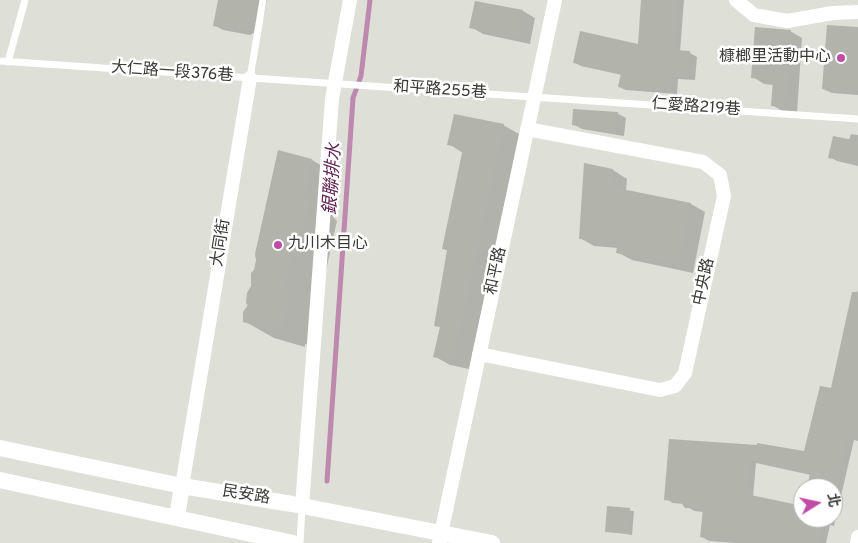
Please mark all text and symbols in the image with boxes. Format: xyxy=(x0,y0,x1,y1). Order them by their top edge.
place label: 槺榔里活動中心 xyxy=(719,48,831,68)
marker: 槺榔里活動中心 xyxy=(835,52,847,64)
street label: 大仁路一段376巷 xyxy=(110,59,234,87)
street label: 和平路255巷 xyxy=(393,78,487,104)
street label: 仁愛路219巷 xyxy=(651,95,741,121)
water label: 銀聯排水 xyxy=(321,142,347,216)
street label: 大同街 xyxy=(209,218,235,268)
place label: 九川木目心 xyxy=(288,235,368,255)
marker: 九川木目心 xyxy=(272,239,284,251)
street label: 和平路 xyxy=(483,246,511,296)
street label: 中央路 xyxy=(691,257,719,307)
north arrow xyxy=(793,478,843,528)
street label: 民安路 xyxy=(221,483,271,509)
text: 北 xyxy=(823,492,842,509)

